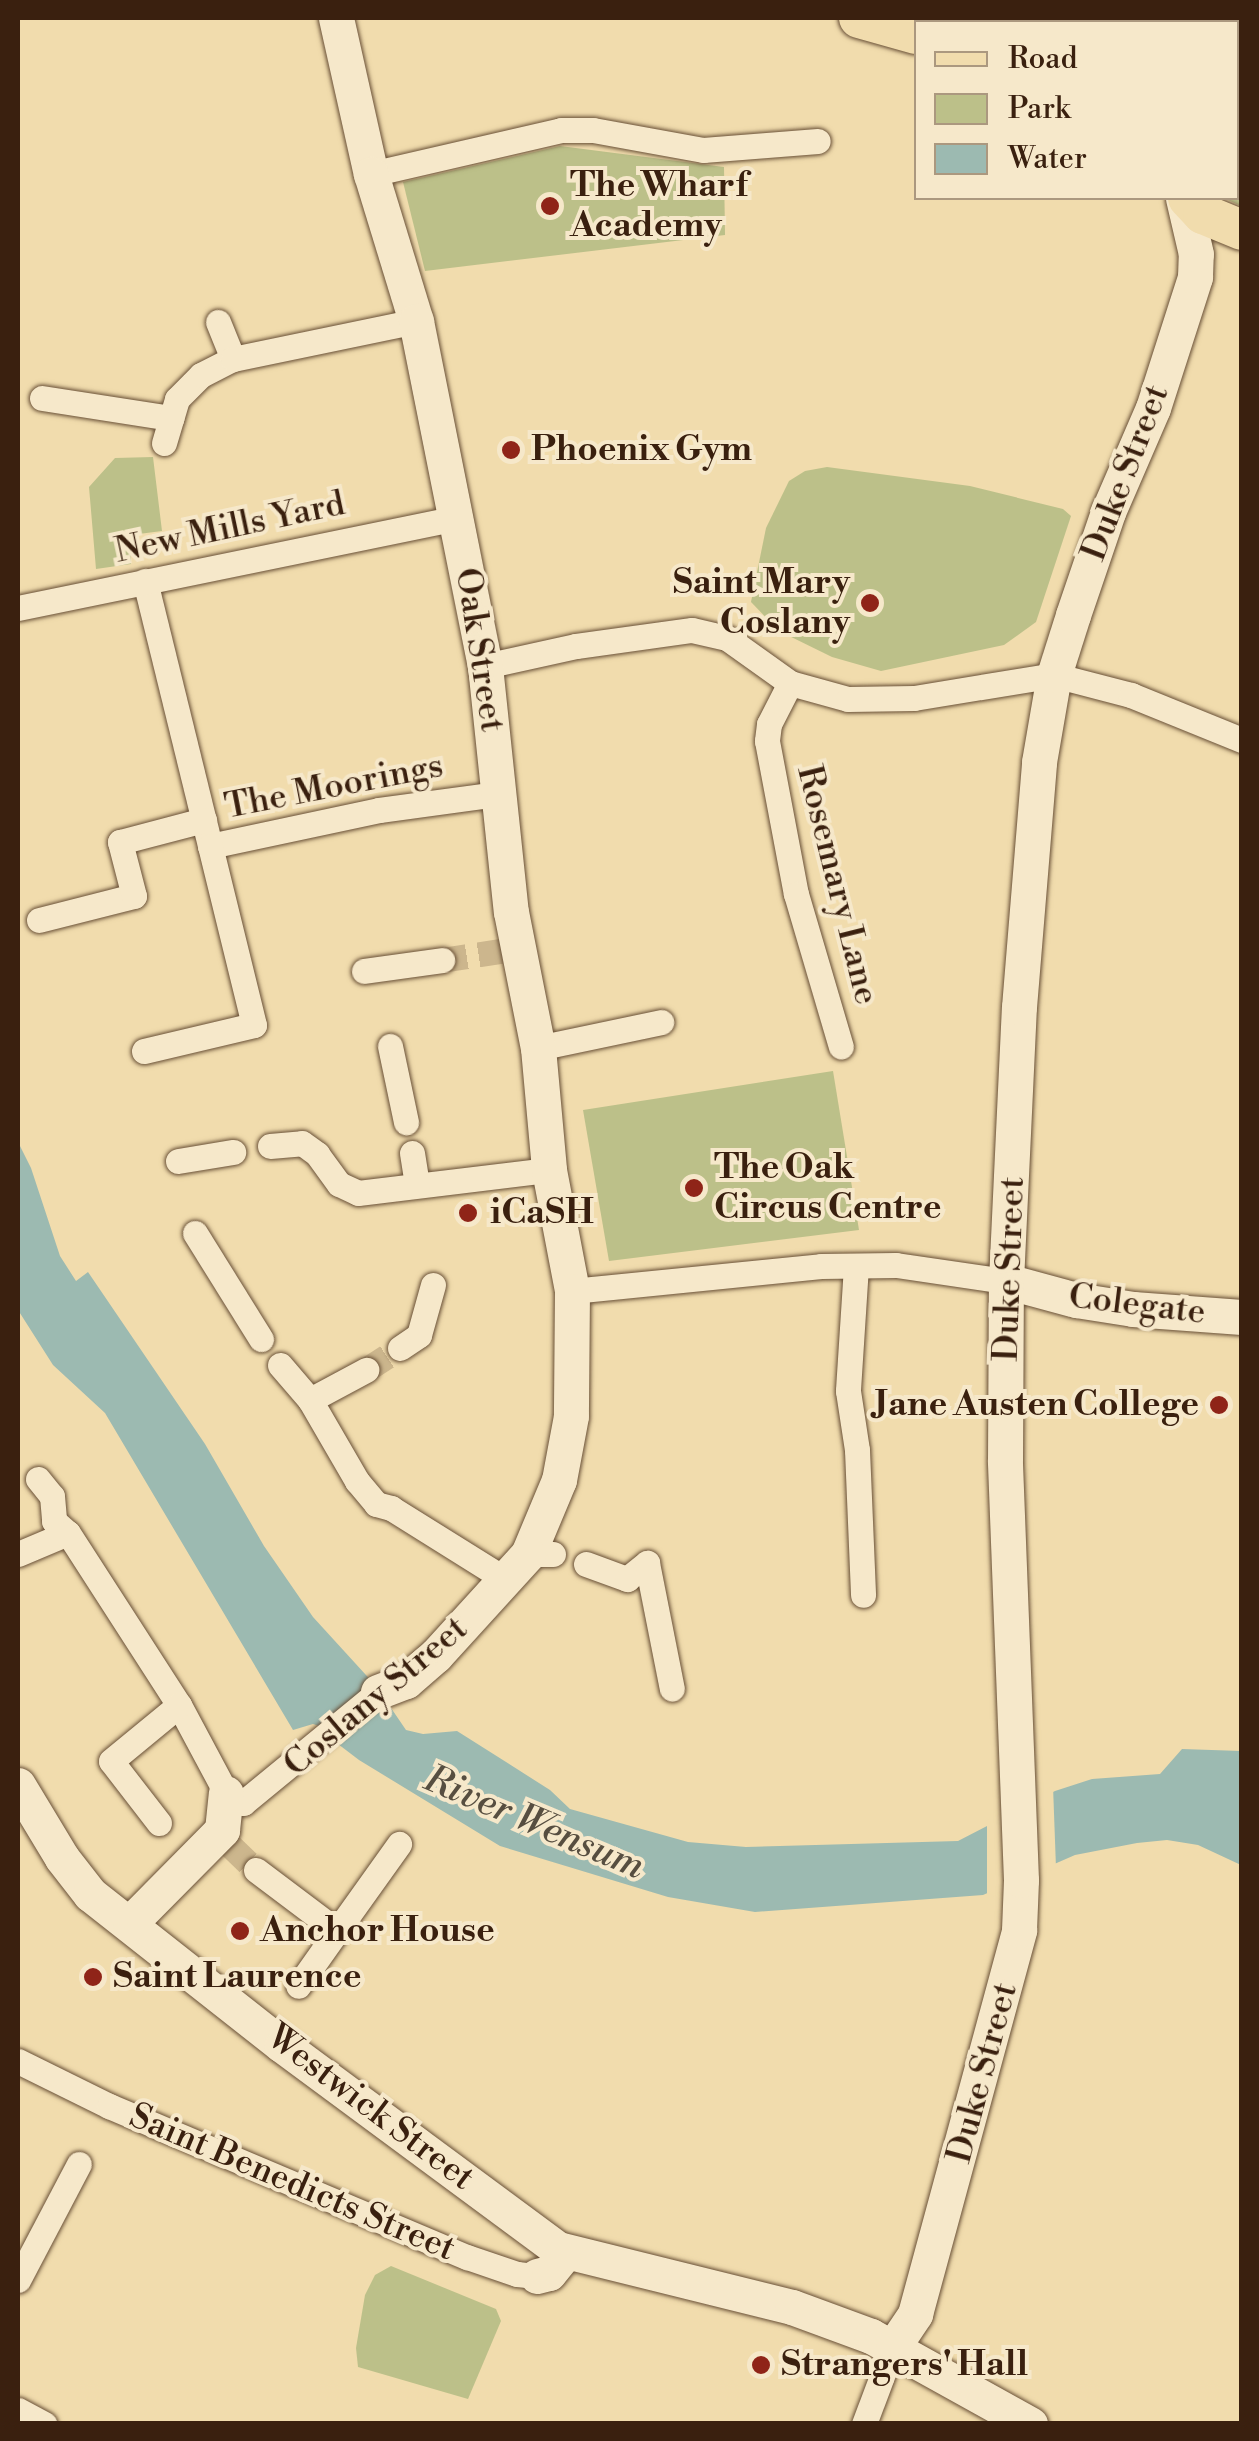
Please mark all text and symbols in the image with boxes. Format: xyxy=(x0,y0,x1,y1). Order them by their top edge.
legend xyxy=(914,20,1239,200)
text: Road xyxy=(1008,40,1078,78)
text: Park xyxy=(1008,90,1070,128)
text: Water xyxy=(1008,140,1087,178)
place label: The Wharf Academy xyxy=(570,165,747,247)
marker: The Wharf Academy xyxy=(539,195,561,217)
street label: Duke Street xyxy=(1073,379,1179,567)
place label: Phoenix Gym xyxy=(531,429,752,471)
marker: Phoenix Gym xyxy=(500,439,522,461)
street label: New Mills Yard xyxy=(111,483,349,573)
place label: Saint Mary Coslany xyxy=(673,562,850,644)
street label: Oak Street xyxy=(445,565,513,735)
marker: Saint Mary Coslany xyxy=(859,592,881,614)
street label: The Moorings xyxy=(221,745,447,829)
street label: Rosemary Lane xyxy=(787,761,887,1009)
place label: The Oak Circus Centre xyxy=(714,1147,942,1229)
street label: Duke Street xyxy=(986,1176,1034,1362)
marker: The Oak Circus Centre xyxy=(683,1177,705,1199)
place label: iCaSH xyxy=(490,1192,594,1234)
marker: iCaSH xyxy=(455,1200,481,1226)
street label: Colegate xyxy=(1066,1276,1208,1334)
place label: Jane Austen College xyxy=(875,1384,1199,1426)
marker: Jane Austen College xyxy=(1208,1394,1230,1416)
street label: Coslany Street xyxy=(276,1608,476,1786)
water label: River Wensum xyxy=(417,1756,651,1890)
place label: Anchor House xyxy=(260,1910,495,1952)
marker: Anchor House xyxy=(229,1920,251,1942)
place label: Saint Laurence xyxy=(113,1956,361,1998)
marker: Saint Laurence xyxy=(82,1966,104,1988)
street label: Duke Street xyxy=(939,1978,1027,2168)
street label: Westwick Street xyxy=(258,2016,482,2200)
street label: Saint Benedicts Street xyxy=(123,2095,461,2271)
place label: Strangers' Hall xyxy=(781,2344,1028,2386)
marker: Strangers' Hall xyxy=(750,2354,772,2376)

